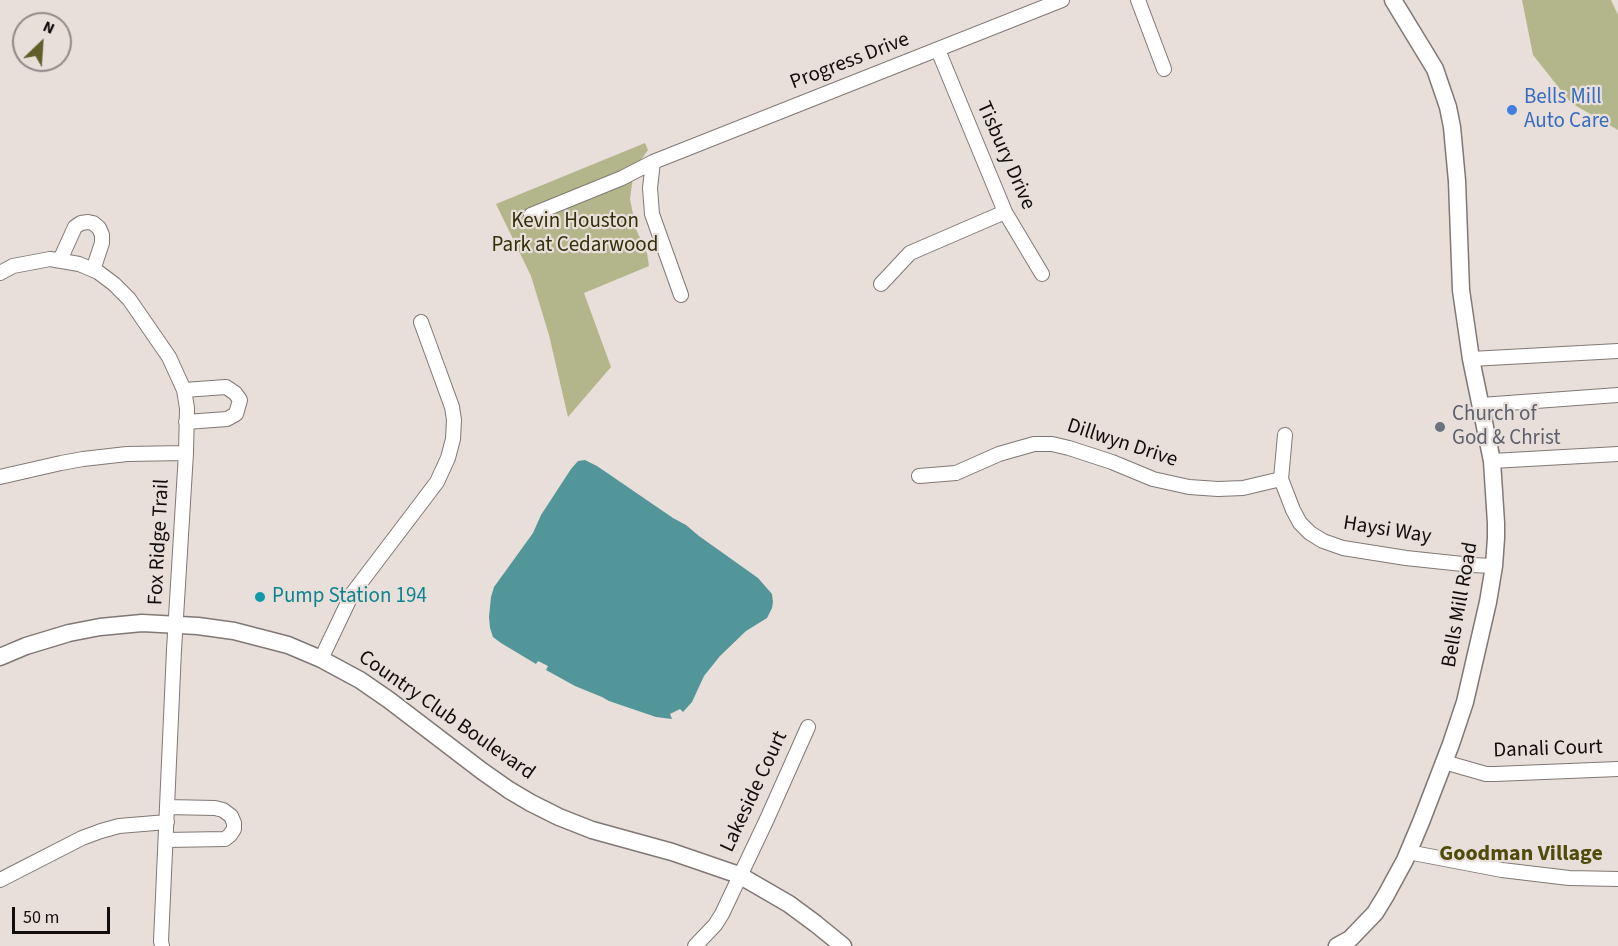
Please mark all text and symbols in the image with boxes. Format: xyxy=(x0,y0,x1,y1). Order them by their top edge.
north arrow xyxy=(12,12,72,72)
text: N xyxy=(39,15,58,40)
street label: Progress Drive xyxy=(787,28,913,96)
place label: Bells Mill Auto Care xyxy=(1524,85,1609,135)
street label: Tisbury Drive xyxy=(970,98,1040,214)
marker: Bells Mill Auto Care xyxy=(1505,103,1519,117)
park label: Kevin Houston Park at Cedarwood xyxy=(492,209,658,259)
place label: Church of God & Christ xyxy=(1452,402,1561,452)
street label: Dillwyn Drive xyxy=(1063,414,1181,474)
marker: Church of God & Christ xyxy=(1433,420,1447,434)
street label: Fox Ridge Trail xyxy=(144,478,176,606)
street label: Haysi Way xyxy=(1341,512,1433,550)
street label: Bells Mill Road xyxy=(1438,540,1484,670)
place label: Pump Station 194 xyxy=(272,584,427,610)
marker: Pump Station 194 xyxy=(253,590,267,604)
street label: Country Club Boulevard xyxy=(353,646,539,786)
street label: Lakeside Court xyxy=(716,727,794,857)
street label: Danali Court xyxy=(1493,735,1603,765)
district label: Goodman Village xyxy=(1439,842,1603,868)
scale bar xyxy=(15,895,112,933)
text: 50 m xyxy=(23,905,59,930)

